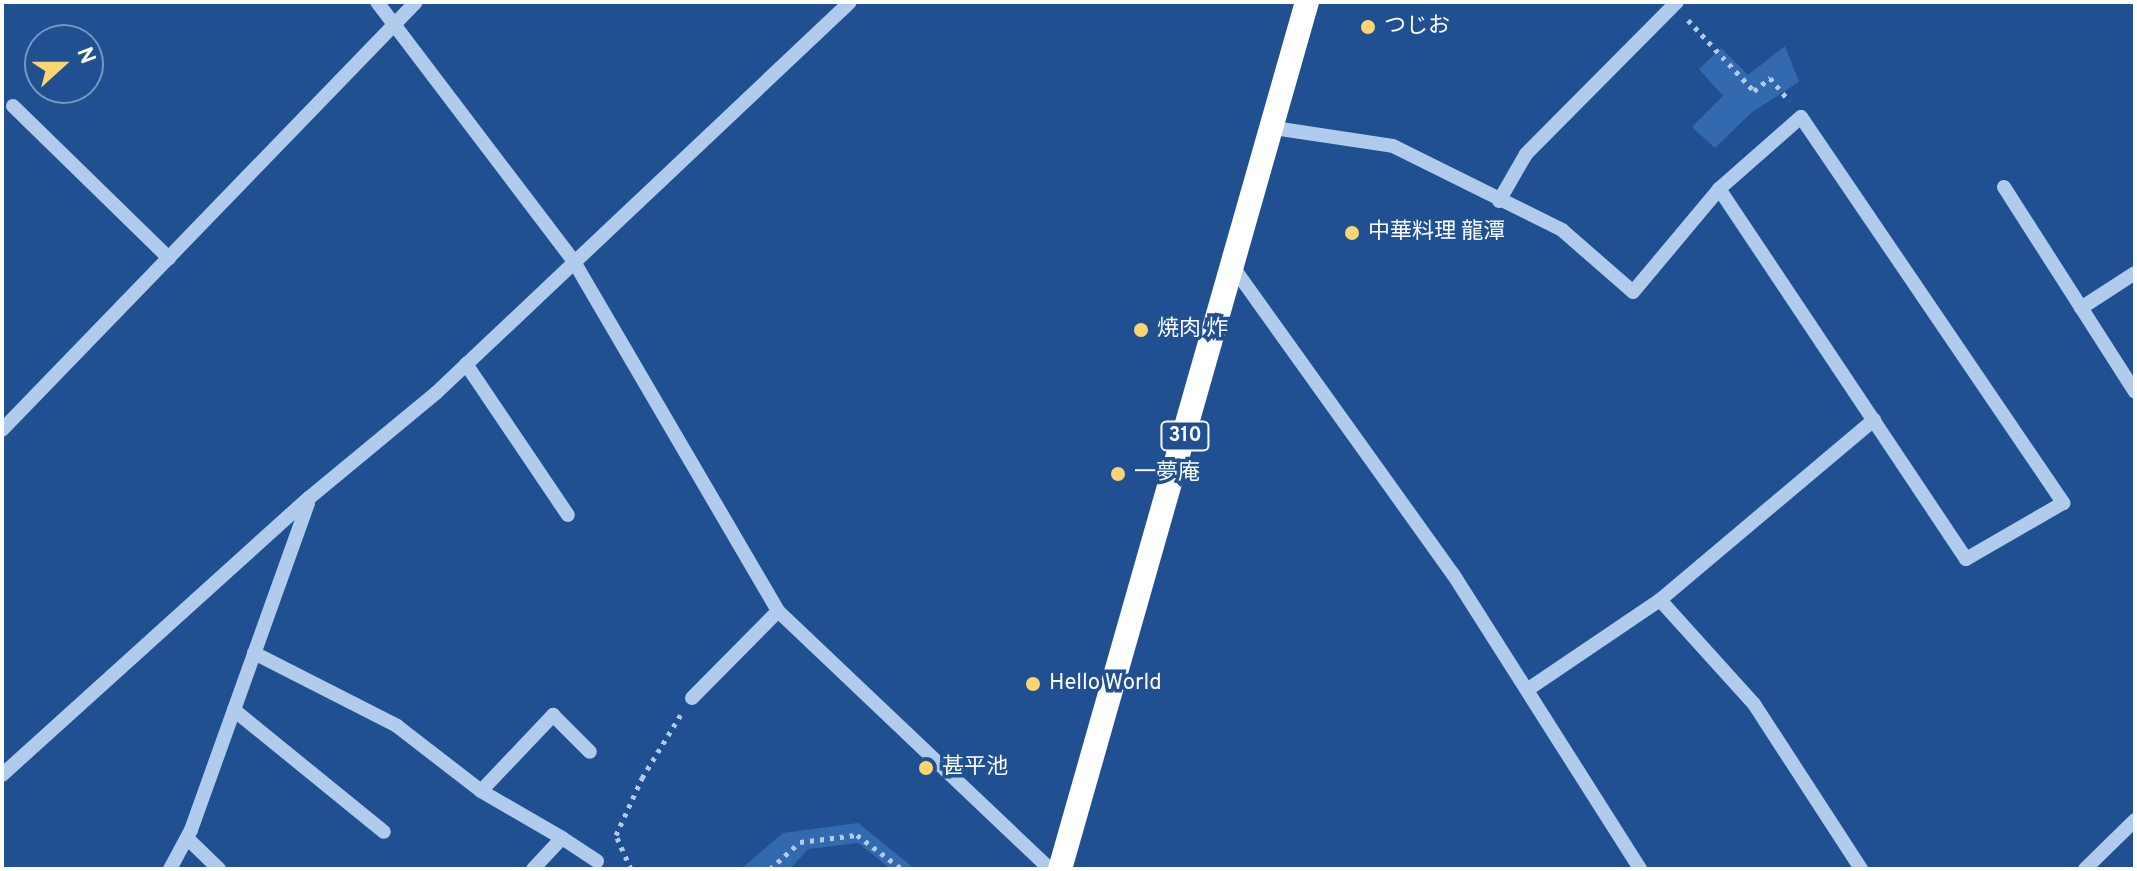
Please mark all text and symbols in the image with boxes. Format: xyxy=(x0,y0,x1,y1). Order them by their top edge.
place label: つじお xyxy=(1384,14,1450,40)
marker: つじお xyxy=(1359,18,1377,36)
north arrow xyxy=(24,24,104,104)
text: N xyxy=(70,44,100,68)
place label: 中華料理 龍潭 xyxy=(1368,220,1505,246)
marker: 中華料理 龍潭 xyxy=(1343,224,1361,242)
place label: 焼肉 炸 xyxy=(1157,317,1228,343)
marker: 焼肉 炸 xyxy=(1132,321,1150,339)
road number: 310 xyxy=(1159,420,1211,452)
place label: 一夢庵 xyxy=(1134,461,1200,487)
marker: 一夢庵 xyxy=(1109,465,1127,483)
place label: Hello World xyxy=(1049,671,1162,697)
marker: Hello World xyxy=(1024,675,1042,693)
place label: 甚平池 xyxy=(942,755,1008,781)
marker: 甚平池 xyxy=(917,759,935,777)

